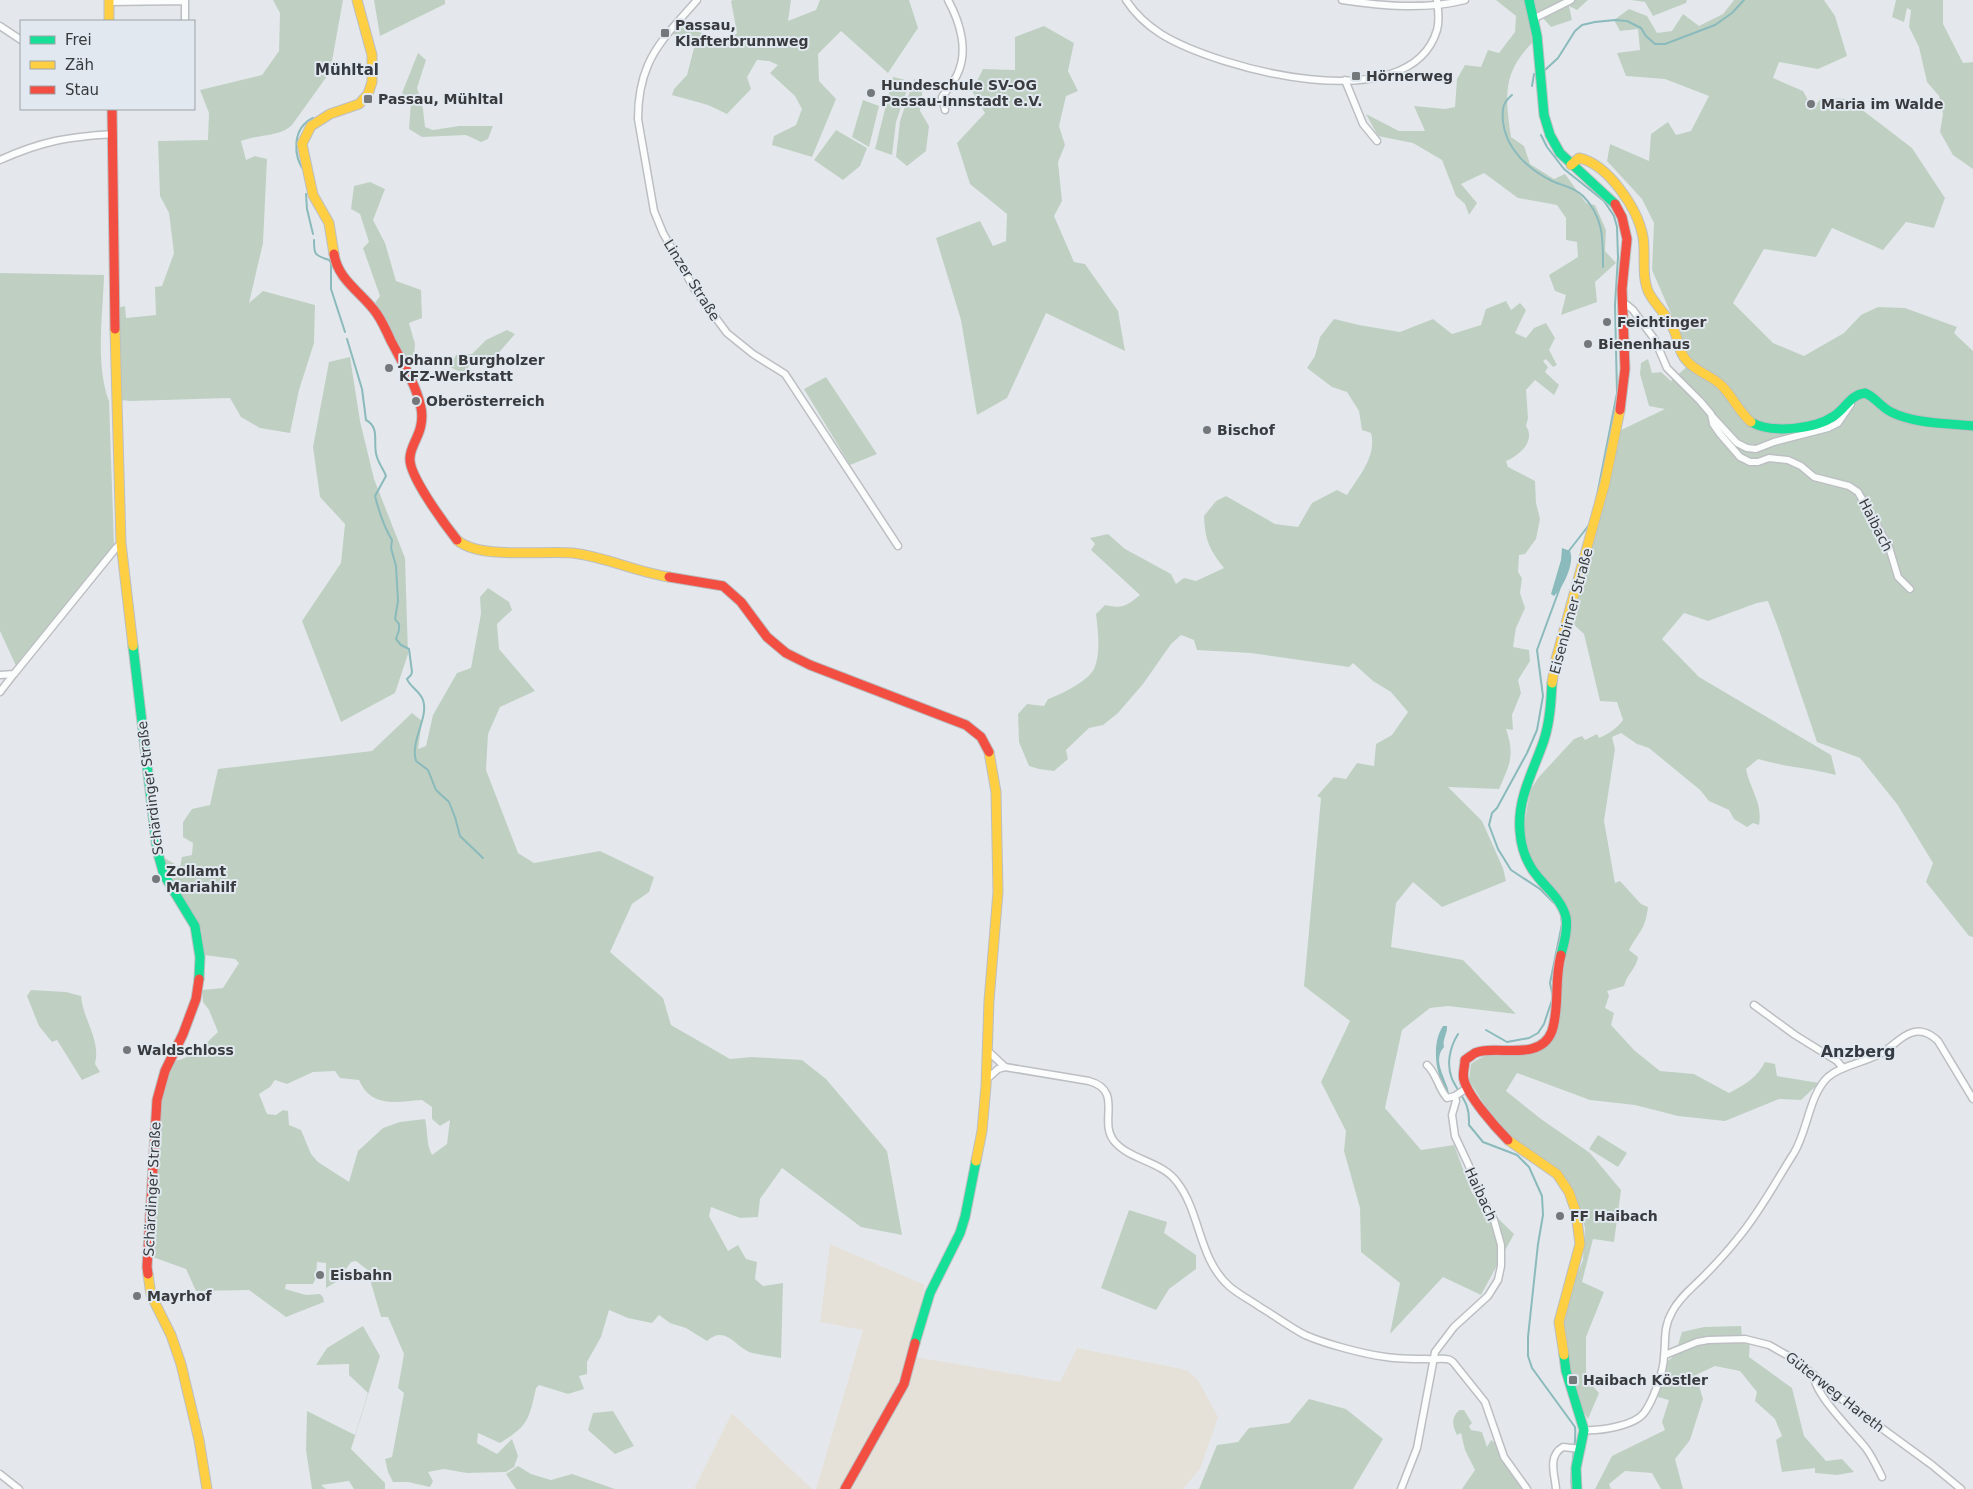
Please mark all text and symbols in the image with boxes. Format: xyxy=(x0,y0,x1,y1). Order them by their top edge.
place label: Passau, Klafterbrunnweg xyxy=(675,17,809,49)
legend xyxy=(20,20,195,110)
marker: Passau, Klafterbrunnweg xyxy=(659,27,671,39)
text: Frei xyxy=(65,31,92,49)
text: Zäh xyxy=(65,56,94,74)
district label: Mühltal xyxy=(315,61,379,79)
place label: Hörnerweg xyxy=(1366,68,1453,84)
marker: Hörnerweg xyxy=(1350,70,1362,82)
place label: Hundeschule SV-OG Passau-Innstadt e.V. xyxy=(881,77,1043,109)
text: Stau xyxy=(65,81,99,99)
marker: Hundeschule SV-OG Passau-Innstadt e.V. xyxy=(865,87,877,99)
place label: Passau, Mühltal xyxy=(378,91,503,107)
marker: Passau, Mühltal xyxy=(362,93,374,105)
place label: Maria im Walde xyxy=(1821,96,1943,112)
marker: Maria im Walde xyxy=(1805,98,1817,110)
street label: Linzer Straße xyxy=(661,236,723,324)
place label: Feichtinger xyxy=(1617,314,1707,330)
marker: Feichtinger xyxy=(1601,316,1613,328)
place label: Bienenhaus xyxy=(1598,336,1690,352)
marker: Bienenhaus xyxy=(1582,338,1594,350)
place label: Johann Burgholzer KFZ-Werkstatt xyxy=(398,352,545,384)
marker: Johann Burgholzer KFZ-Werkstatt xyxy=(383,362,395,374)
place label: Oberösterreich xyxy=(426,393,545,409)
marker: Oberösterreich xyxy=(410,395,422,407)
place label: Bischof xyxy=(1217,422,1276,438)
marker: Bischof xyxy=(1201,424,1213,436)
street label: Haibach xyxy=(1856,496,1896,554)
street label: Eisenbirner Straße xyxy=(1546,546,1596,676)
street label: Schärdinger Straße xyxy=(134,720,166,856)
place label: Zollamt Mariahilf xyxy=(166,863,237,895)
marker: Zollamt Mariahilf xyxy=(150,873,162,885)
place label: Waldschloss xyxy=(137,1042,234,1058)
district label: Anzberg xyxy=(1821,1042,1895,1061)
marker: Waldschloss xyxy=(121,1044,133,1056)
street label: Schärdinger Straße xyxy=(140,1121,164,1257)
street label: Haibach xyxy=(1462,1165,1500,1223)
place label: FF Haibach xyxy=(1570,1208,1658,1224)
marker: FF Haibach xyxy=(1554,1210,1566,1222)
place label: Eisbahn xyxy=(330,1267,392,1283)
marker: Eisbahn xyxy=(314,1269,326,1281)
place label: Mayrhof xyxy=(147,1288,213,1304)
marker: Mayrhof xyxy=(131,1290,143,1302)
street label: Güterweg Hareth xyxy=(1783,1349,1887,1435)
place label: Haibach Köstler xyxy=(1583,1372,1708,1388)
marker: Haibach Köstler xyxy=(1567,1374,1579,1386)

